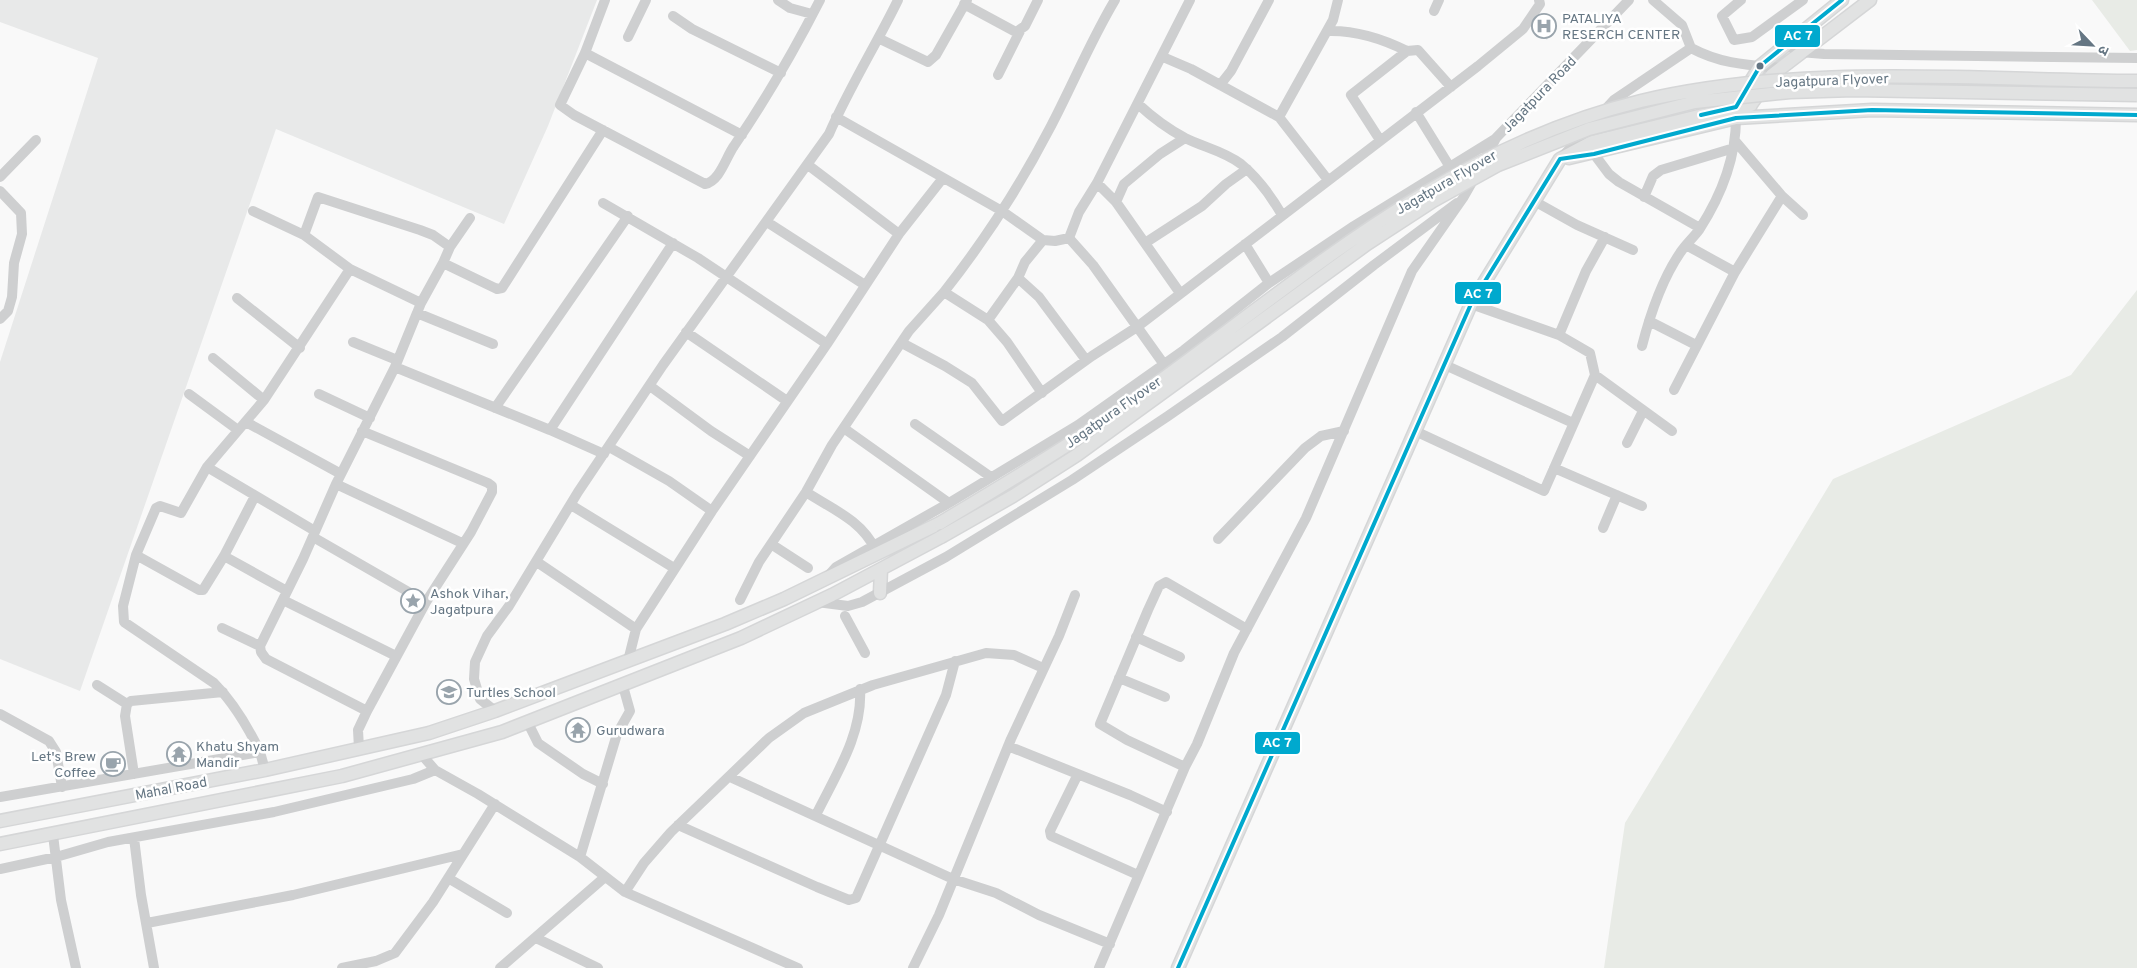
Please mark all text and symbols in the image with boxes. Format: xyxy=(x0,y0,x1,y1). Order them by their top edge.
place label: PATALIYA RESERCH CENTER xyxy=(1562,11,1680,44)
hospital icon: PATALIYA RESERCH CENTER xyxy=(1531,13,1557,39)
north arrow xyxy=(2067,20,2117,70)
line badge: AC 7 xyxy=(1774,24,1821,48)
text: AC 7 xyxy=(1783,28,1813,45)
text: उ xyxy=(2093,43,2112,58)
street label: Jagatpura Road xyxy=(1500,53,1581,137)
unlabelled marker xyxy=(1755,61,1765,71)
street label: Jagatpura Flyover xyxy=(1775,71,1890,92)
street label: Jagatpura Flyover xyxy=(1393,147,1501,219)
line badge: AC 7 xyxy=(1454,281,1502,305)
text: AC 7 xyxy=(1463,286,1493,303)
street label: Jagatpura Flyover xyxy=(1062,373,1166,453)
place label: Ashok Vihar, Jagatpura xyxy=(430,586,508,619)
place icon: Ashok Vihar, Jagatpura xyxy=(400,588,426,614)
school or university icon: Turtles School xyxy=(436,679,462,705)
place label: Turtles School xyxy=(466,685,556,702)
temple icon: Gurudwara xyxy=(565,717,591,743)
place label: Gurudwara xyxy=(596,723,665,740)
line badge: AC 7 xyxy=(1254,731,1301,755)
text: AC 7 xyxy=(1262,735,1292,752)
place label: Khatu Shyam Mandir xyxy=(196,739,279,772)
temple icon: Khatu Shyam Mandir xyxy=(166,741,192,767)
place label: Let's Brew Coffee xyxy=(31,749,96,782)
cafe icon: Let's Brew Coffee xyxy=(100,751,126,777)
street label: Mahal Road xyxy=(134,774,209,805)

